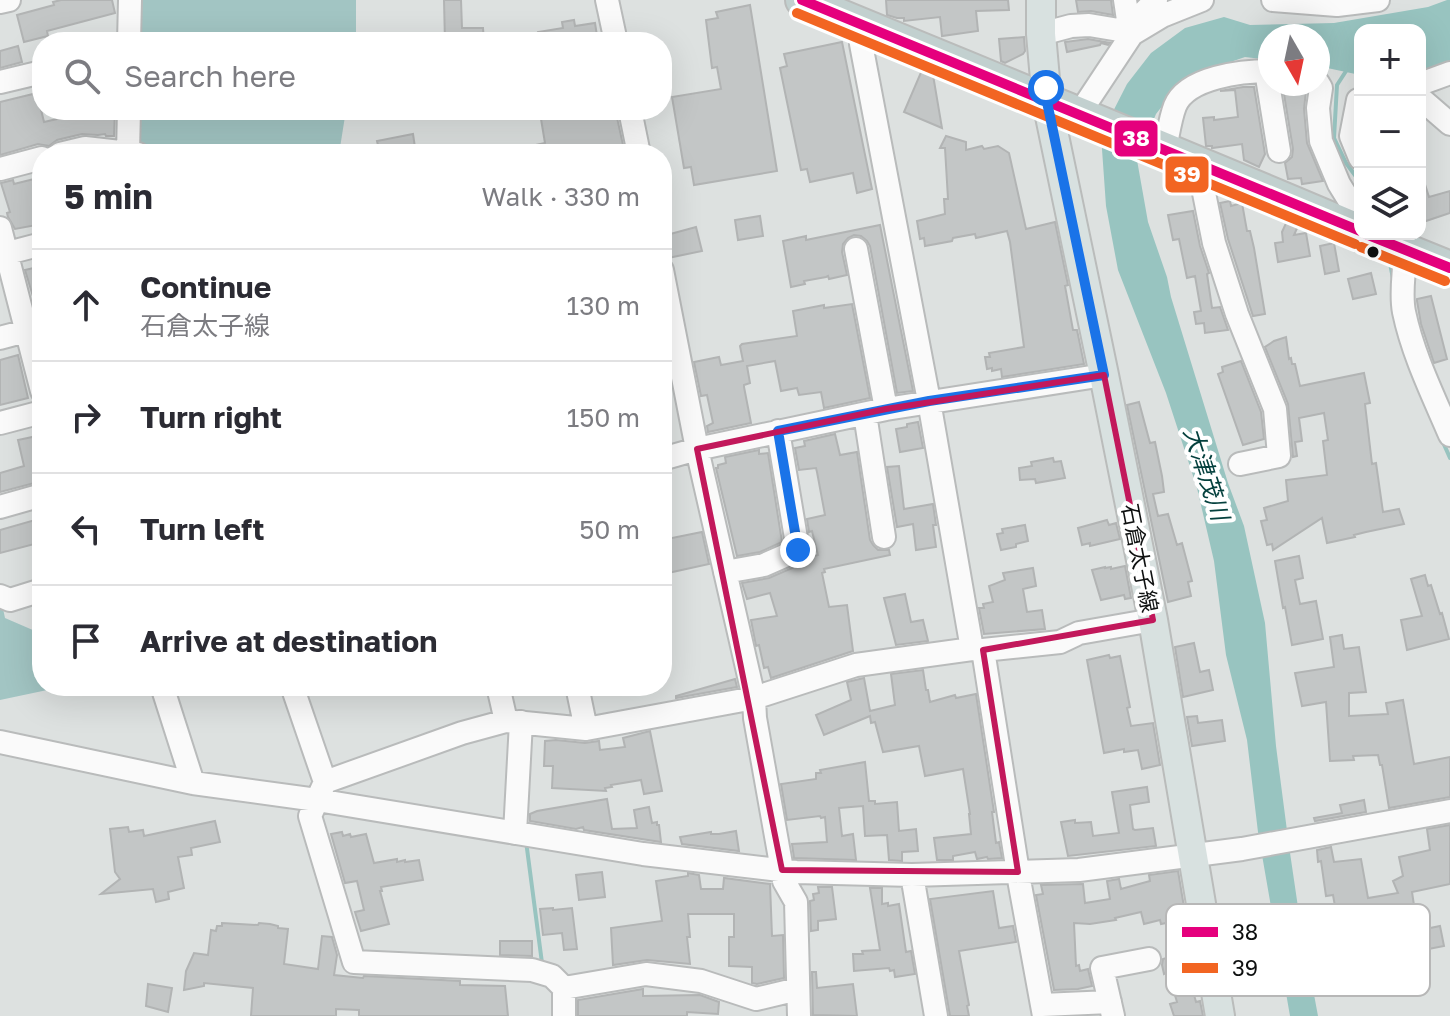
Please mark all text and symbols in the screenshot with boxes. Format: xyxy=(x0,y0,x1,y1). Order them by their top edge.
north arrow xyxy=(1258,24,1330,96)
map controls xyxy=(1354,24,1426,240)
button: + xyxy=(1354,24,1426,96)
search box xyxy=(32,32,672,120)
icon: search xyxy=(60,54,104,98)
text: Search here xyxy=(124,58,296,94)
route start xyxy=(1028,70,1064,106)
button: − xyxy=(1354,96,1426,168)
line badge: 38 xyxy=(1113,119,1159,158)
text: 38 xyxy=(1122,124,1150,151)
line badge: 39 xyxy=(1164,155,1210,194)
text: 39 xyxy=(1173,160,1201,187)
button: layers xyxy=(1354,168,1426,240)
text: 5 min xyxy=(64,176,153,216)
text: Walk · 330 m xyxy=(482,181,640,212)
unlabelled marker xyxy=(1365,244,1381,260)
text: Continue xyxy=(140,269,271,305)
icon: ahead xyxy=(64,283,108,327)
text: 130 m xyxy=(567,290,640,321)
text: 石倉太子線 xyxy=(140,310,270,341)
icon: right xyxy=(64,395,108,439)
text: Turn right xyxy=(140,399,282,435)
text: 150 m xyxy=(567,402,640,433)
water label: 大津茂川 xyxy=(1179,423,1237,527)
street label: 石倉太子線 xyxy=(1117,501,1164,614)
icon: left xyxy=(64,507,108,551)
text: Turn left xyxy=(140,511,265,547)
text: 50 m xyxy=(579,514,640,545)
route end xyxy=(780,532,816,568)
icon: arrive xyxy=(64,619,108,663)
text: Arrive at destination xyxy=(140,623,437,659)
legend xyxy=(1166,904,1430,996)
text: 38 xyxy=(1232,918,1258,945)
text: 39 xyxy=(1232,954,1258,981)

